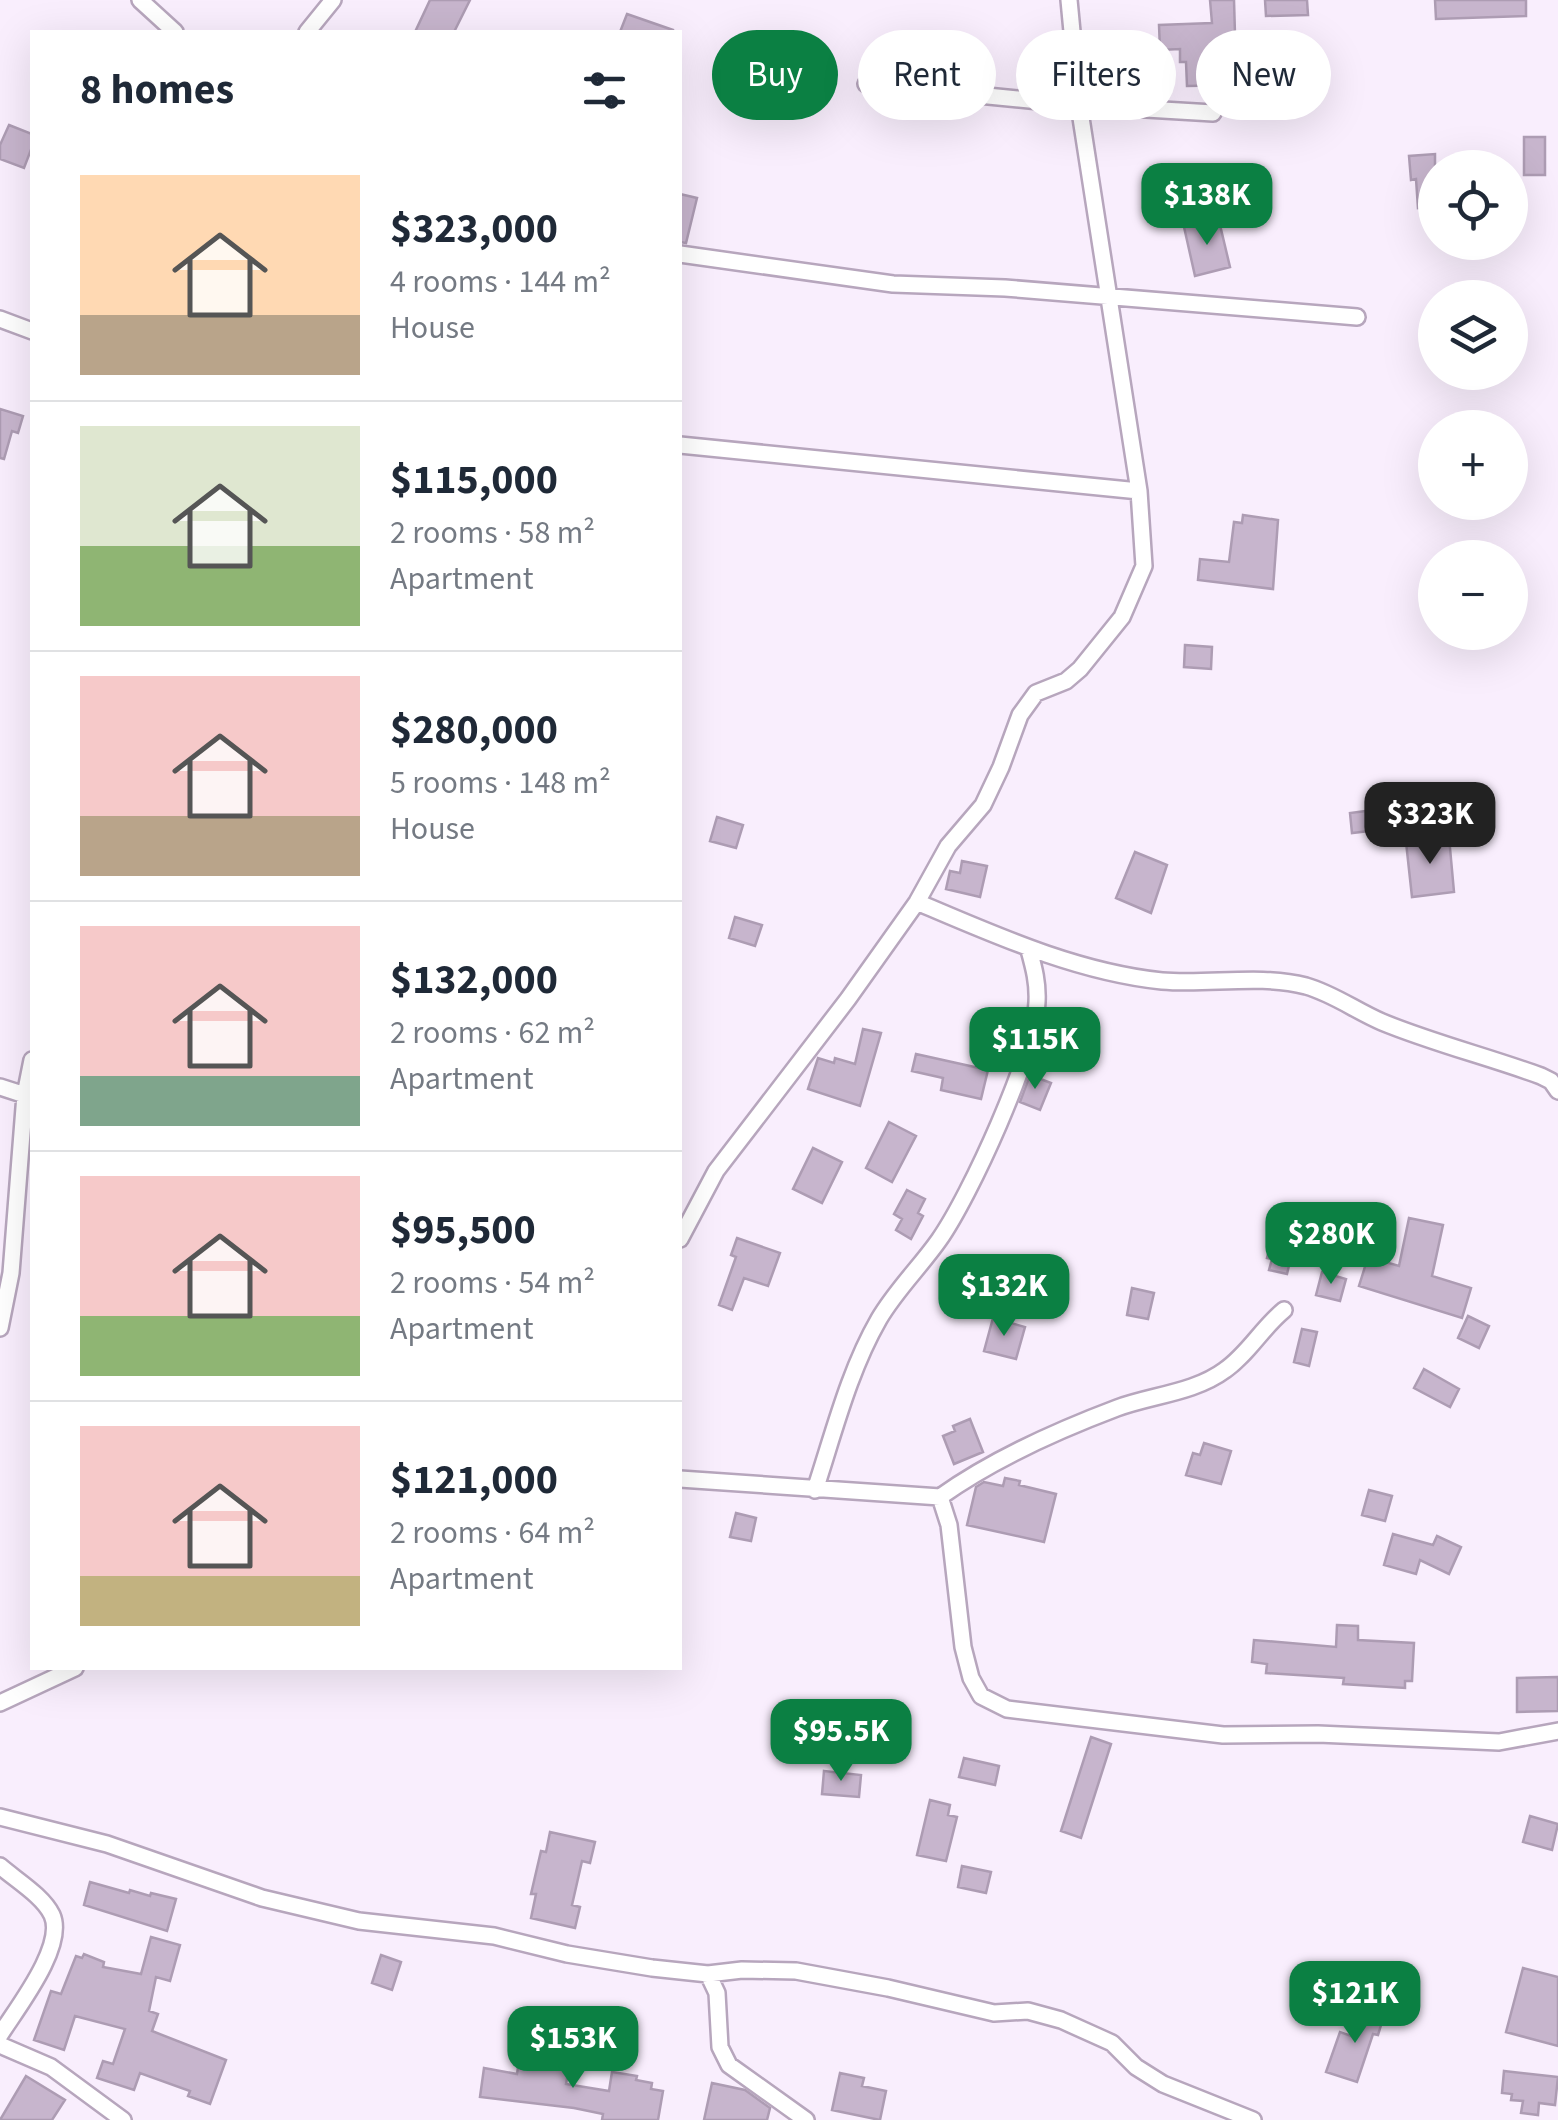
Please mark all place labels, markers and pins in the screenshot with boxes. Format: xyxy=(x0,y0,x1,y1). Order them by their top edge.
pin: $138K xyxy=(1137,163,1277,248)
pin: $323K xyxy=(1360,782,1500,867)
pin: $115K xyxy=(965,1007,1105,1092)
pin: $280K xyxy=(1261,1202,1401,1287)
pin: $132K xyxy=(934,1254,1074,1339)
pin: $95.5K xyxy=(760,1699,922,1784)
pin: $121K xyxy=(1285,1961,1425,2046)
pin: $153K xyxy=(503,2006,643,2091)

